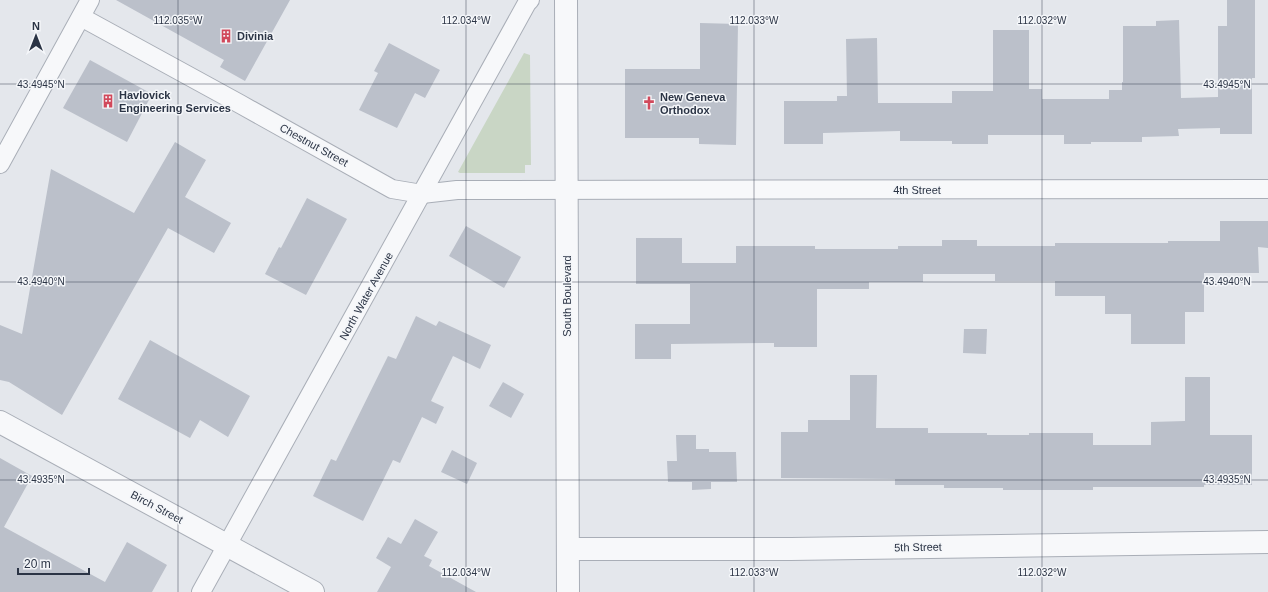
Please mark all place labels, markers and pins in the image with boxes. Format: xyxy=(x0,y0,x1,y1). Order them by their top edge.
building icon: Divinia xyxy=(218,28,234,44)
place label: Divinia xyxy=(237,30,274,42)
place label: Havlovick Engineering Services xyxy=(119,89,231,114)
place label: New Geneva Orthodox xyxy=(660,91,726,116)
building icon: Havlovick Engineering Services xyxy=(100,93,116,109)
church icon: New Geneva Orthodox xyxy=(641,95,657,111)

